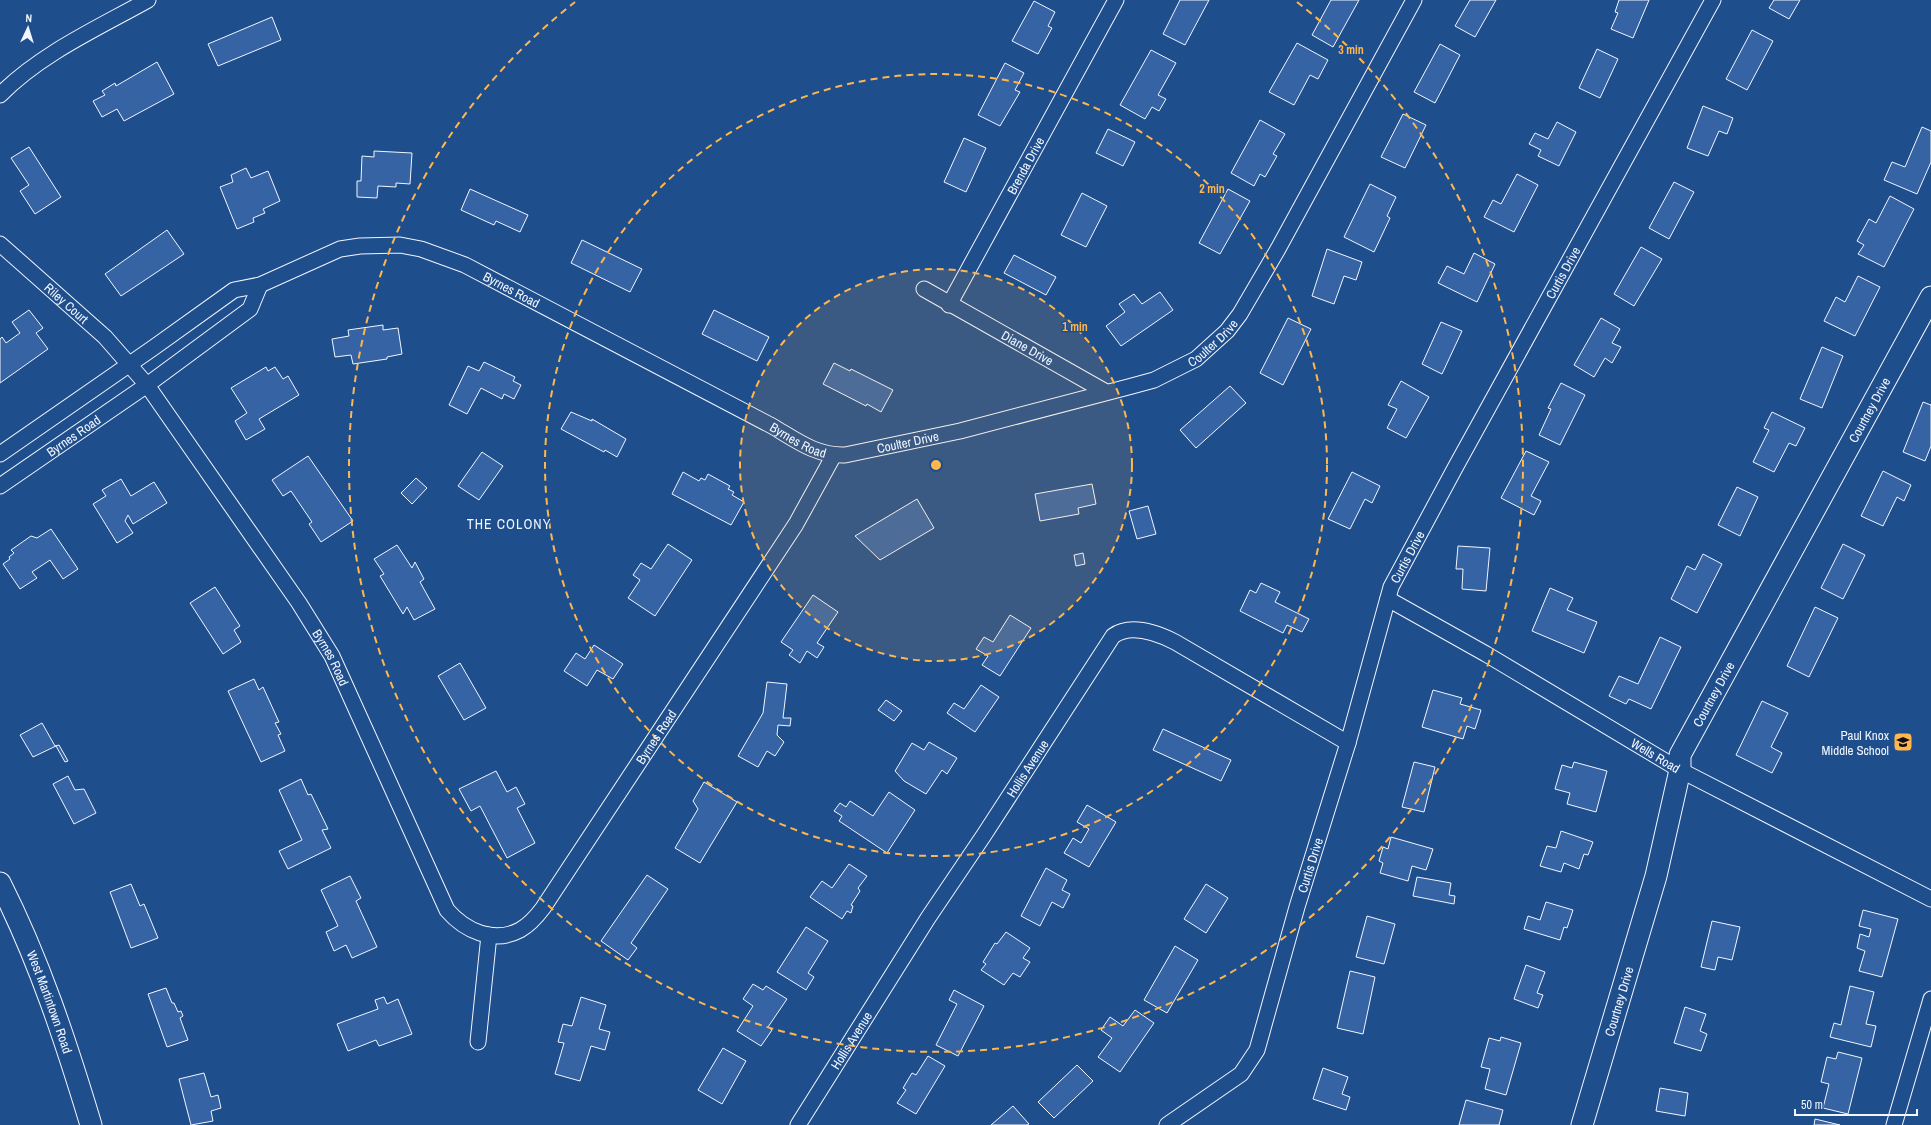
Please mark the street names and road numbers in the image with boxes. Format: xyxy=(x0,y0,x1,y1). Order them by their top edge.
street label: Brenda Drive xyxy=(1003,134,1048,197)
street label: Curtis Drive xyxy=(1542,244,1584,302)
street label: Byrnes Road xyxy=(480,268,543,311)
street label: Riley Court xyxy=(41,279,92,327)
street label: Coulter Drive xyxy=(1185,316,1242,370)
street label: Diane Drive xyxy=(999,326,1057,369)
street label: Courtney Drive xyxy=(1844,374,1894,445)
street label: Byrnes Road xyxy=(43,411,104,460)
street label: Byrnes Road xyxy=(767,418,828,461)
street label: Coulter Drive xyxy=(875,427,940,457)
street label: Curtis Drive xyxy=(1386,528,1428,586)
street label: Byrnes Road xyxy=(309,626,353,688)
street label: Courtney Drive xyxy=(1689,658,1738,730)
street label: Byrnes Road xyxy=(632,706,680,767)
street label: Wells Road xyxy=(1628,734,1683,777)
street label: Hollis Avenue xyxy=(1002,736,1052,800)
street label: Curtis Drive xyxy=(1293,835,1327,895)
street label: West Martintown Road xyxy=(23,948,76,1055)
street label: Courtney Drive xyxy=(1600,964,1637,1038)
street label: Hollis Avenue xyxy=(827,1008,876,1072)

